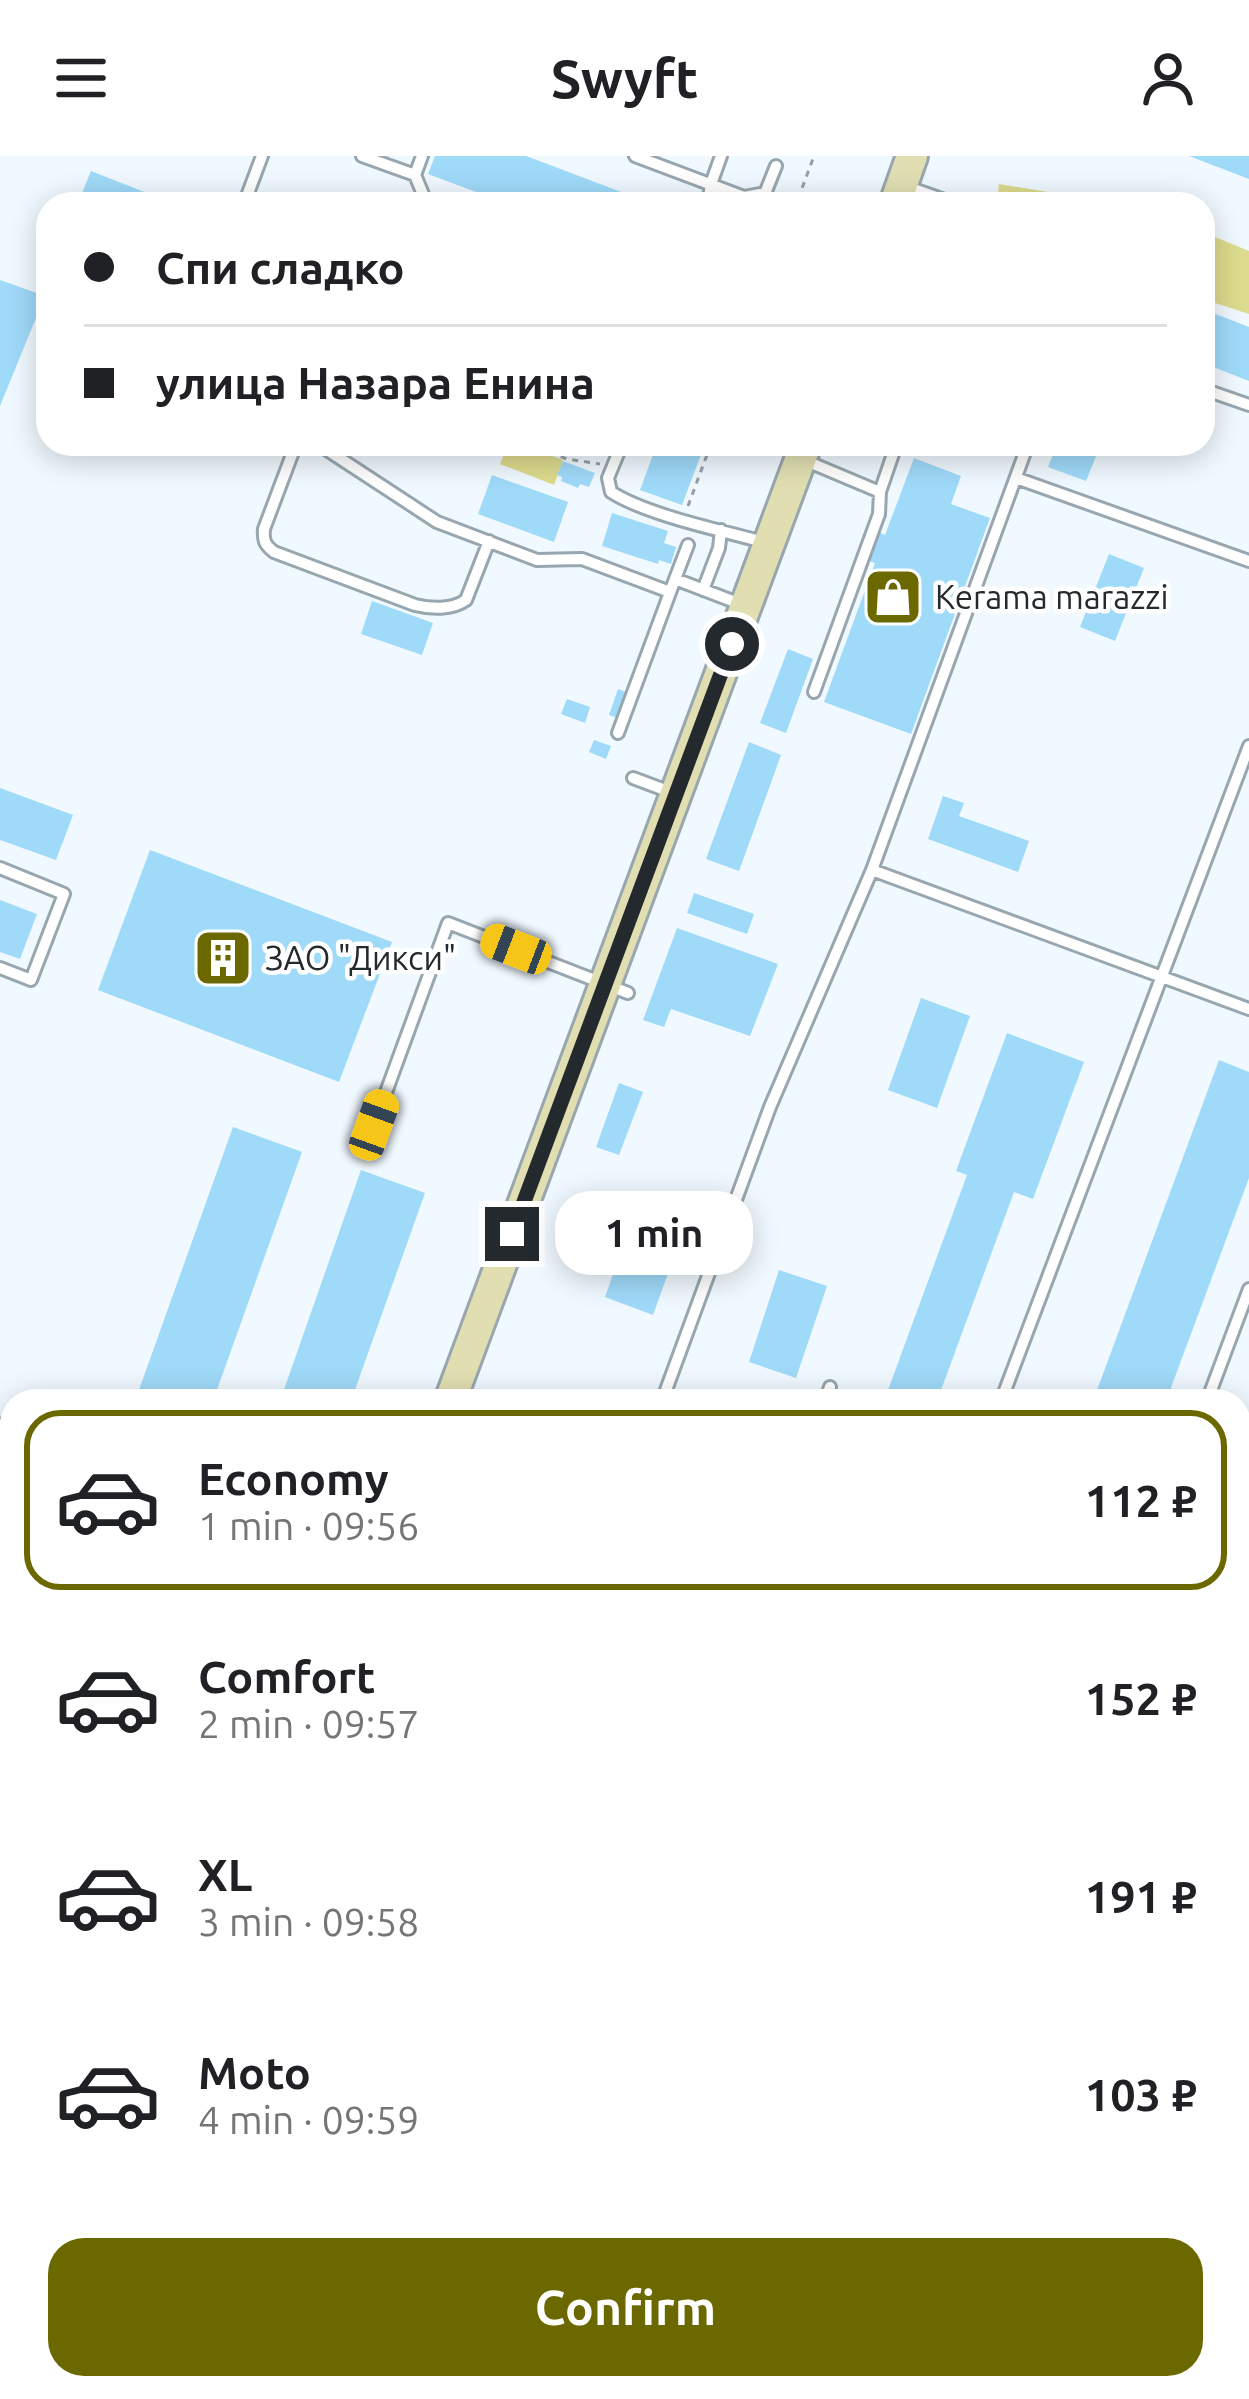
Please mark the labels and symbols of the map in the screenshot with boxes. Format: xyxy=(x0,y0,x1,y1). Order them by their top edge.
shop icon: Kerama marazzi xyxy=(862,566,924,628)
place label: Kerama marazzi xyxy=(935,578,1169,615)
route start xyxy=(705,617,759,671)
car xyxy=(476,919,556,979)
building icon: ЗАО "Дикси" xyxy=(192,927,254,989)
place label: ЗАО "Дикси" xyxy=(265,939,456,976)
car xyxy=(345,1085,403,1165)
callout: 1 min xyxy=(554,1192,752,1276)
route end xyxy=(485,1207,539,1261)

